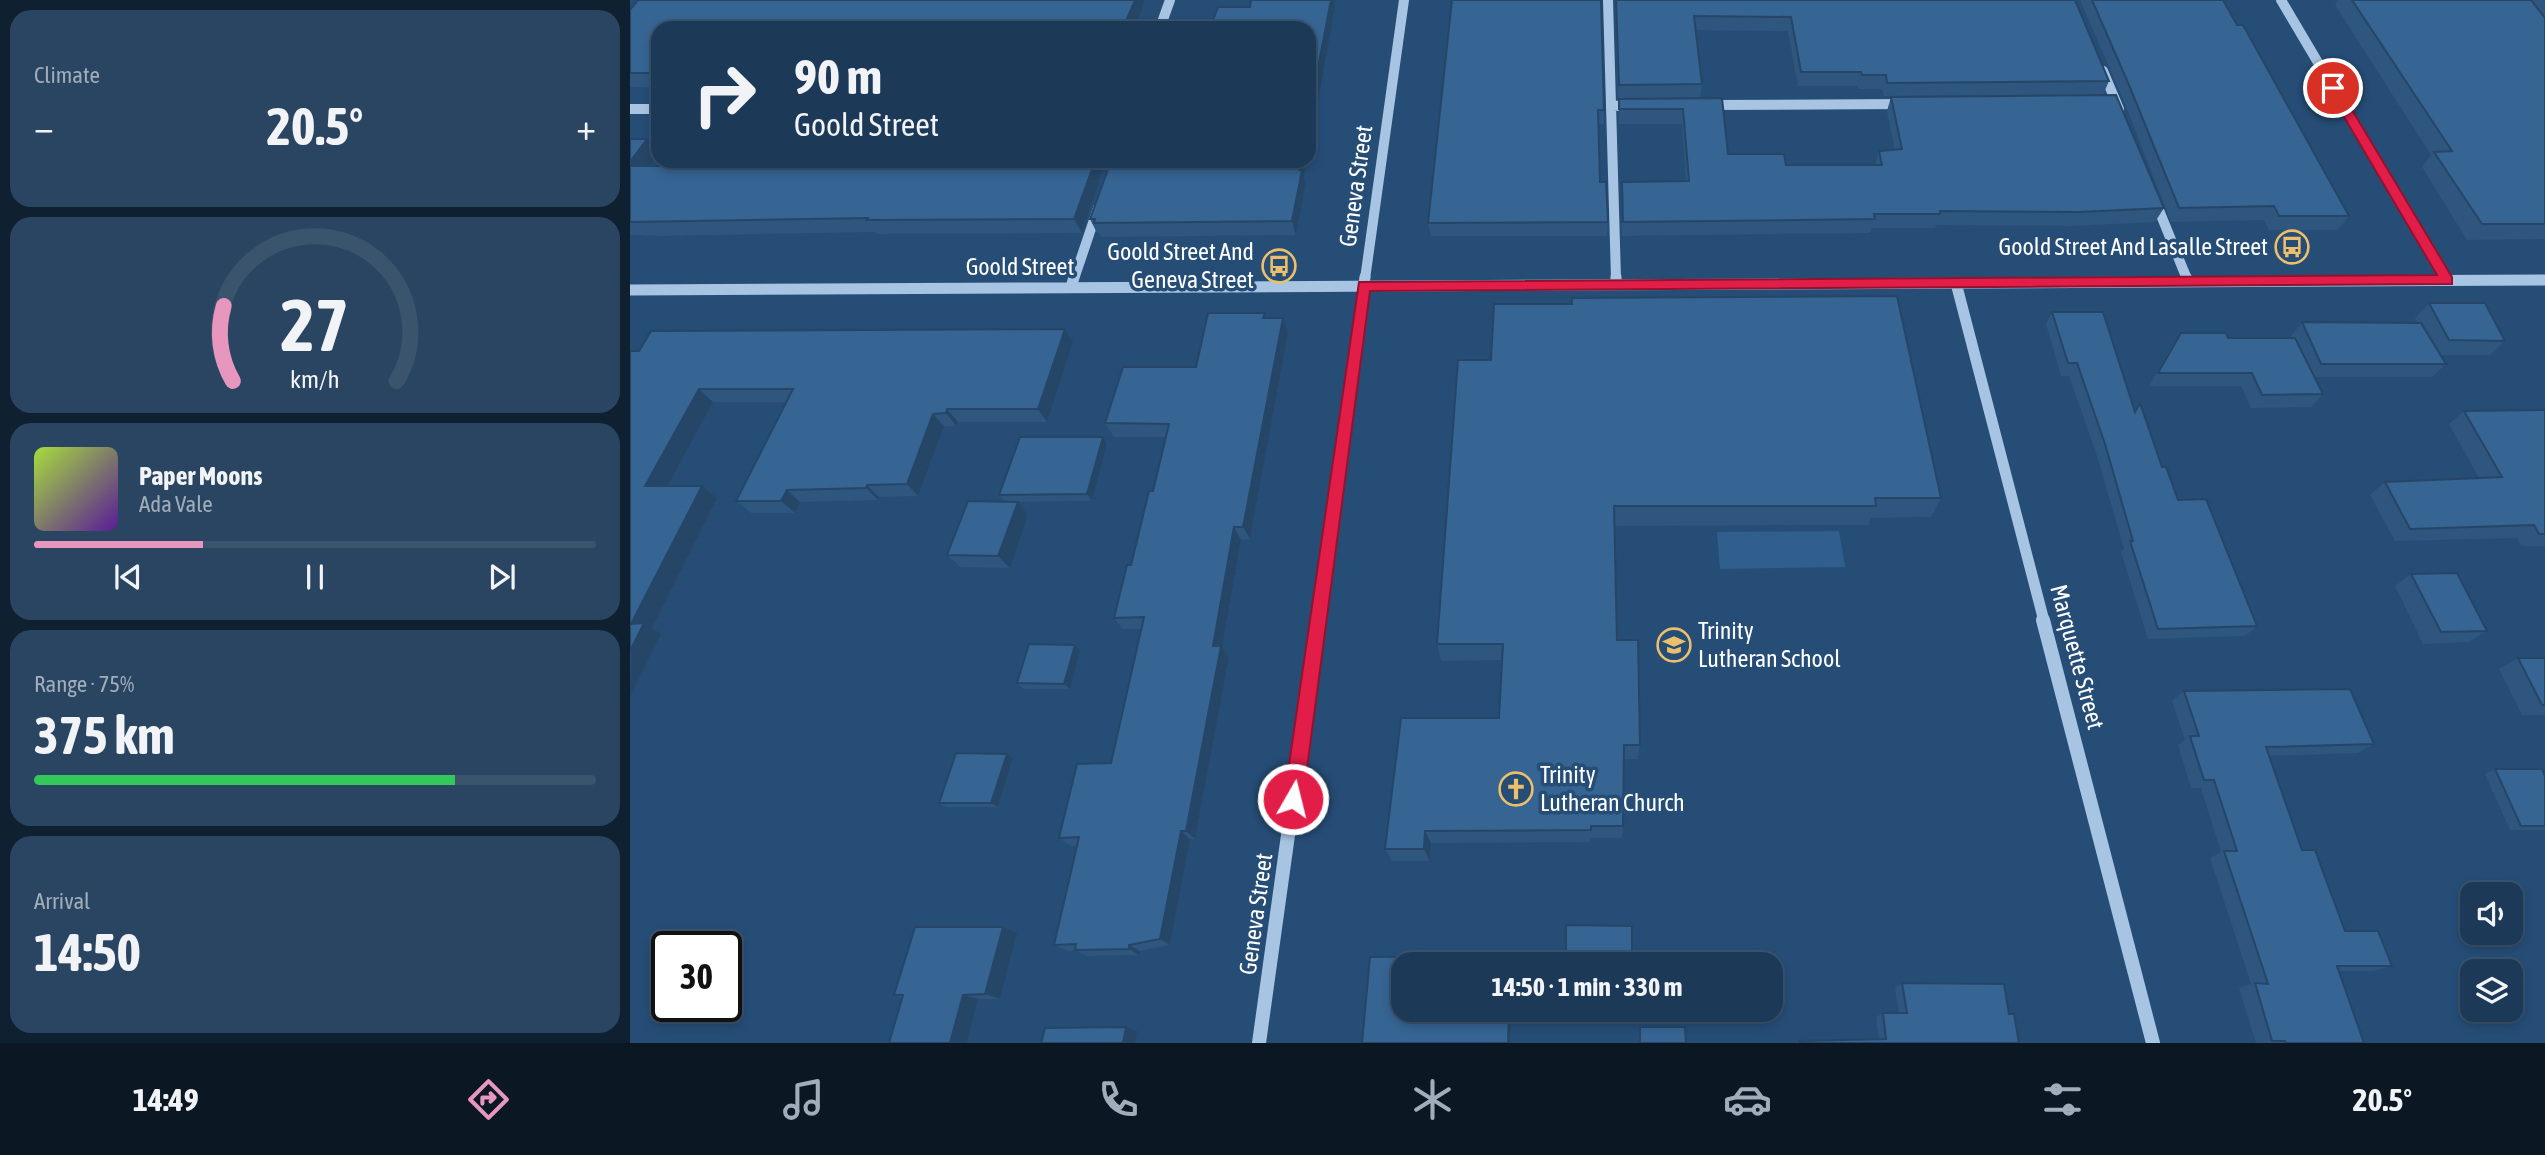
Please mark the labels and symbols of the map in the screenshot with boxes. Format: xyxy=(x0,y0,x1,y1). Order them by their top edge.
pin xyxy=(2303,58,2363,118)
street label: Geneva Street xyxy=(1334,123,1377,249)
bus stop icon: Goold Street And Lasalle Street xyxy=(2273,228,2311,266)
place label: Goold Street And Lasalle Street xyxy=(1999,233,2268,260)
place label: Goold Street And Geneva Street xyxy=(1107,238,1254,293)
bus stop icon: Goold Street And Geneva Street xyxy=(1260,247,1298,285)
street label: Goold Street xyxy=(966,253,1074,280)
street label: Marquette Street xyxy=(2045,582,2110,732)
place label: Trinity Lutheran School xyxy=(1698,617,1841,672)
school or university icon: Trinity Lutheran School xyxy=(1655,626,1693,664)
place label: Trinity Lutheran Church xyxy=(1540,761,1685,816)
position arrow xyxy=(1256,762,1330,836)
church icon: Trinity Lutheran Church xyxy=(1497,770,1535,808)
street label: Geneva Street xyxy=(1234,851,1277,977)
speed limit sign: 30 xyxy=(651,931,742,1022)

